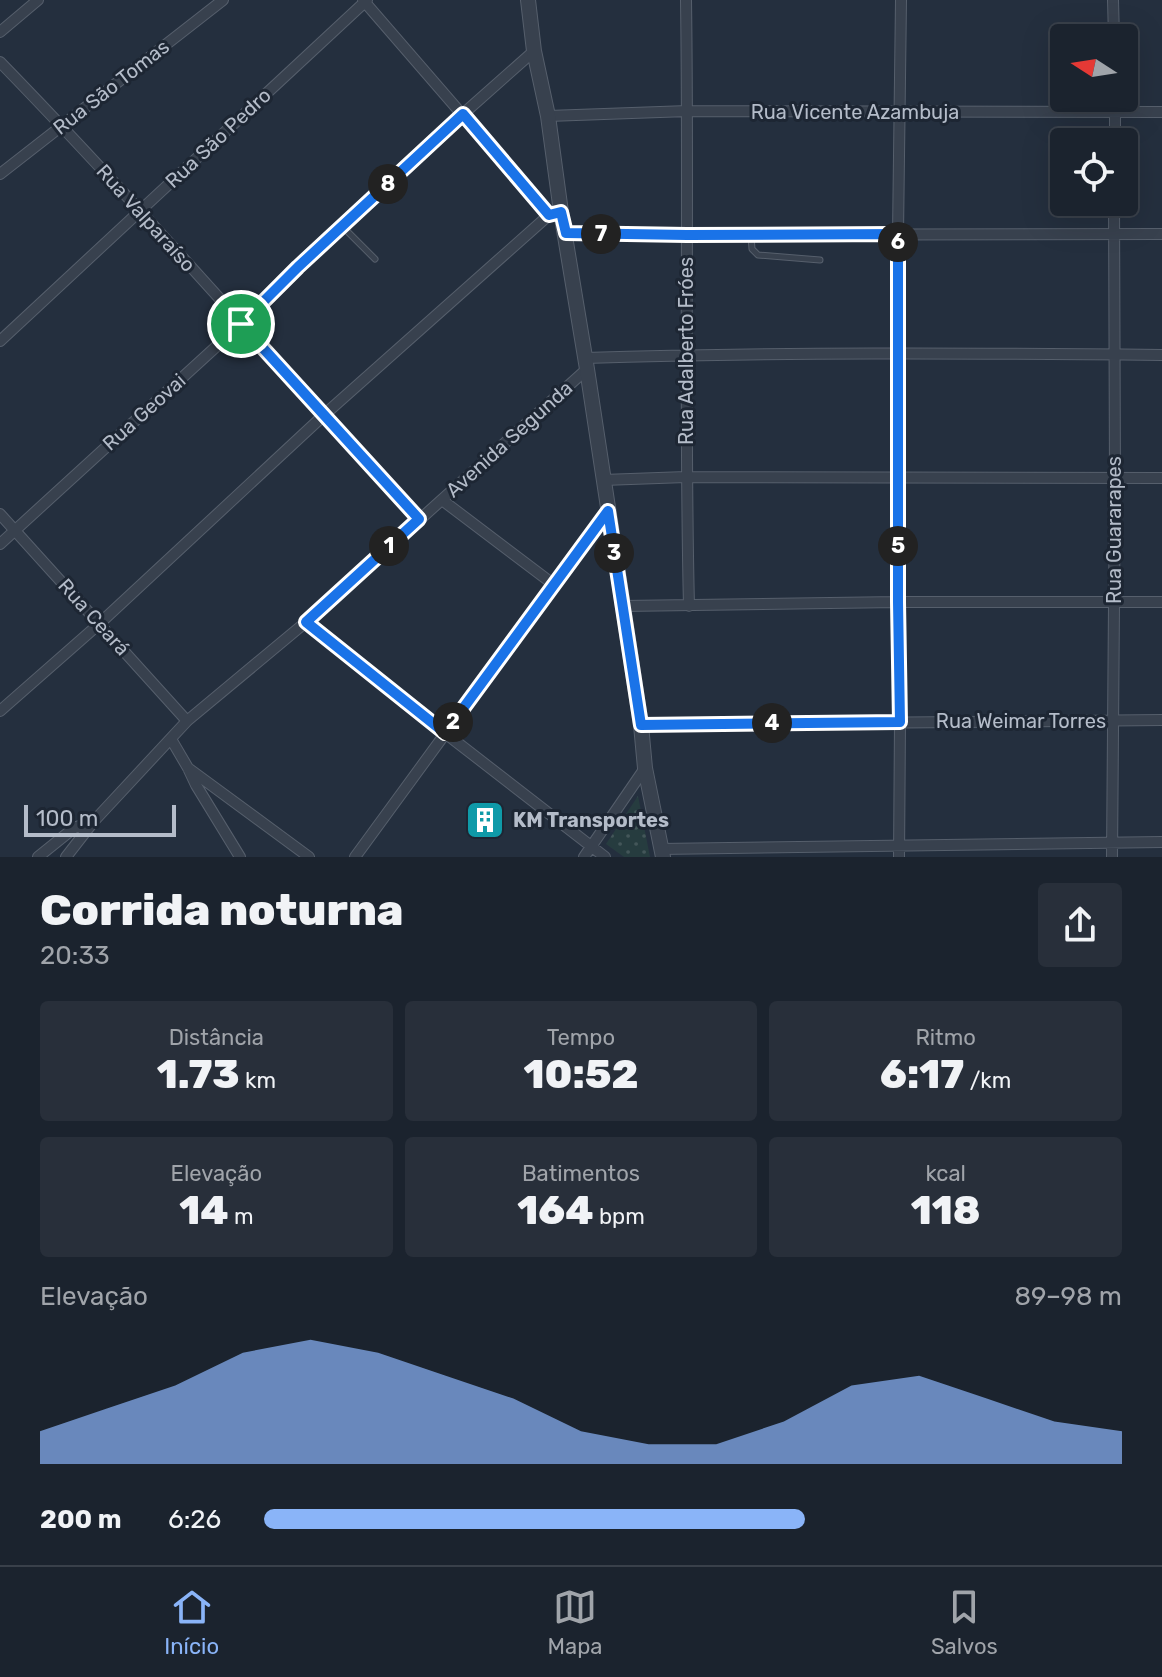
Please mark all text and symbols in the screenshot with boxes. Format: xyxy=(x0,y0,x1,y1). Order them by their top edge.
north arrow xyxy=(1050,24,1138,112)
map controls xyxy=(1050,24,1138,216)
street label: Rua São Tomas xyxy=(48,34,174,140)
street label: Rua São Pedro xyxy=(160,83,276,193)
street label: Rua Vicente Azambuja xyxy=(751,100,959,124)
button: locate xyxy=(1050,128,1138,216)
street label: Rua Valparaíso xyxy=(91,159,201,277)
pin: 8 xyxy=(368,164,408,204)
text: 8 xyxy=(381,170,395,197)
pin: 7 xyxy=(581,214,621,254)
text: 7 xyxy=(595,220,607,247)
pin: 6 xyxy=(878,222,918,262)
text: 6 xyxy=(891,228,905,255)
street label: Rua Adalberto Fróes xyxy=(674,257,698,445)
pin xyxy=(207,290,275,358)
icon: arrive xyxy=(219,302,263,346)
street label: Rua Geovai xyxy=(97,368,191,456)
street label: Avenida Segunda xyxy=(441,376,577,502)
street label: Rua Guararapes xyxy=(1102,456,1126,604)
pin: 1 xyxy=(369,526,409,566)
pin: 5 xyxy=(878,526,918,566)
text: 1 xyxy=(384,532,394,559)
text: 5 xyxy=(891,532,905,559)
pin: 3 xyxy=(594,533,634,573)
text: 3 xyxy=(607,539,621,566)
street label: Rua Ceará xyxy=(53,574,135,660)
pin: 2 xyxy=(433,702,473,742)
pin: 4 xyxy=(752,703,792,743)
text: 2 xyxy=(446,708,460,735)
text: 4 xyxy=(764,709,780,736)
street label: Rua Weimar Torres xyxy=(936,709,1106,733)
building icon: KM Transportes xyxy=(464,799,506,841)
scale bar xyxy=(24,801,176,837)
text: 100 m xyxy=(36,805,98,832)
place label: KM Transportes xyxy=(513,808,669,832)
button: share xyxy=(1038,883,1122,967)
text: Corrida noturna xyxy=(40,884,404,936)
text: 20:33 xyxy=(40,940,110,971)
text: Distância xyxy=(169,1024,264,1051)
text: Tempo xyxy=(547,1024,615,1051)
text: Ritmo xyxy=(915,1024,976,1051)
text: 1.73 xyxy=(157,1051,240,1098)
text: 10:52 xyxy=(523,1051,639,1098)
text: 6:17 xyxy=(880,1051,964,1098)
text: km xyxy=(240,1067,276,1094)
text: /km xyxy=(964,1067,1011,1094)
text: Elevação xyxy=(171,1160,262,1187)
text: Batimentos xyxy=(522,1160,640,1187)
text: kcal xyxy=(925,1160,966,1187)
text: 14 xyxy=(179,1187,229,1234)
text: 164 xyxy=(517,1187,594,1234)
text: 118 xyxy=(911,1187,981,1234)
text: m xyxy=(229,1203,254,1230)
text: bpm xyxy=(594,1203,645,1230)
text: Elevação xyxy=(40,1281,148,1312)
text: 89–98 m xyxy=(1014,1281,1122,1312)
text: 200 m xyxy=(40,1504,122,1535)
text: 6:26 xyxy=(168,1504,221,1535)
tab: Início xyxy=(164,1585,219,1660)
tab: Mapa xyxy=(548,1585,602,1660)
tab: Salvos xyxy=(931,1585,998,1660)

